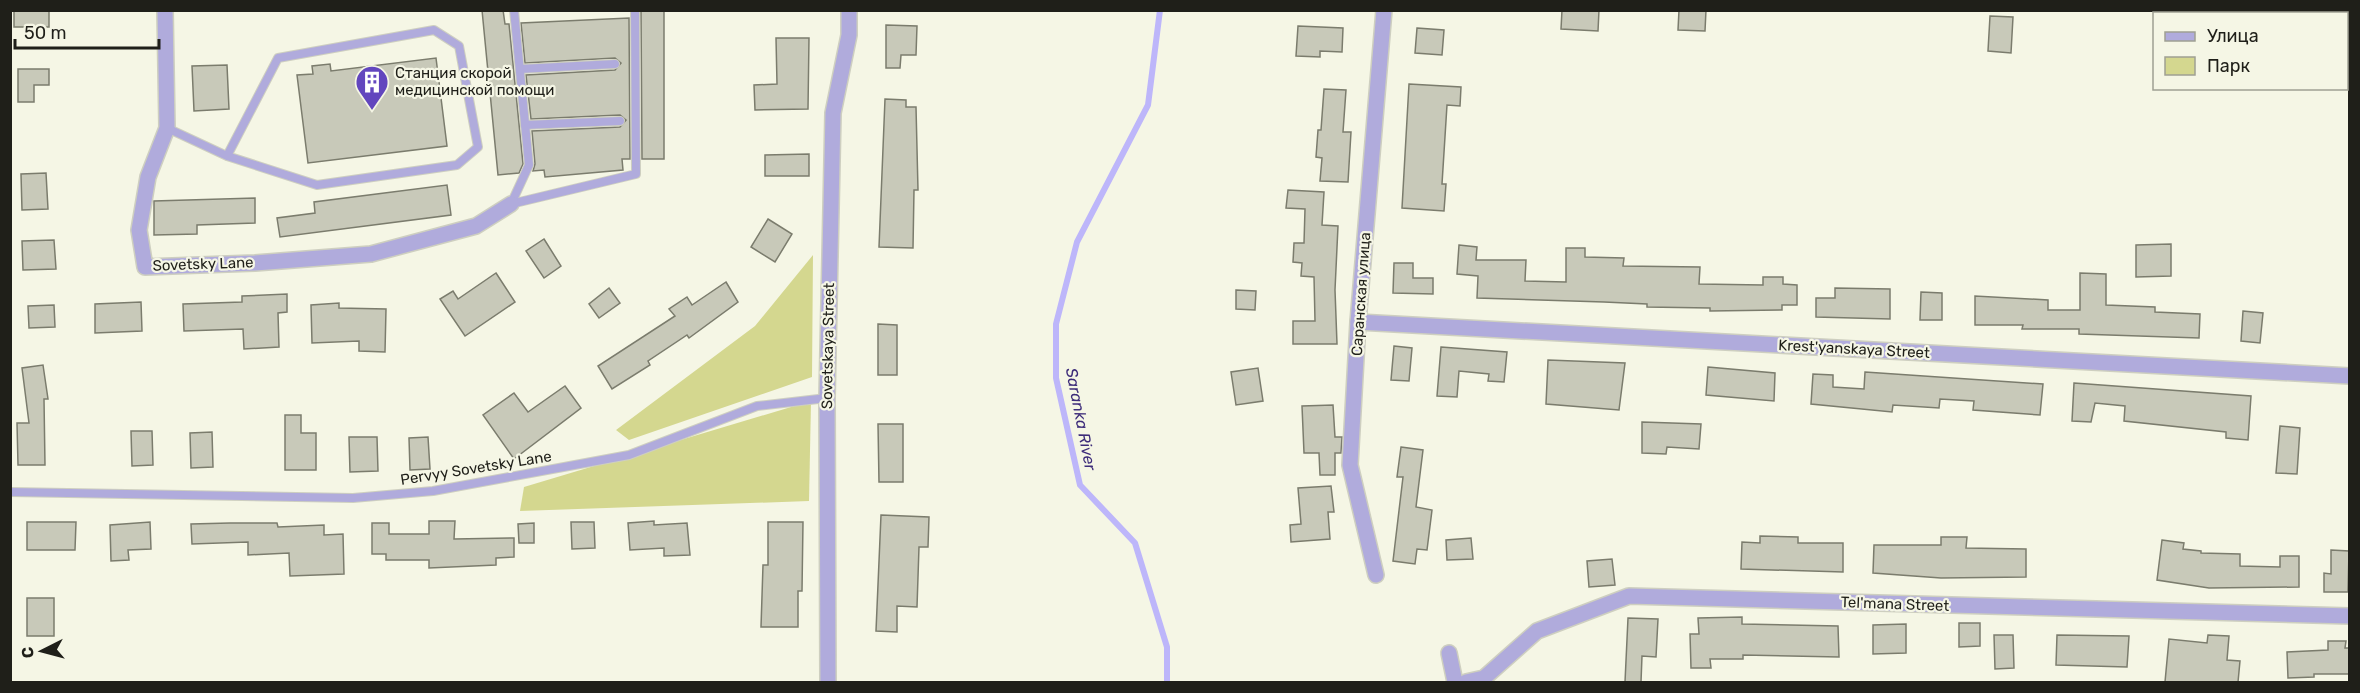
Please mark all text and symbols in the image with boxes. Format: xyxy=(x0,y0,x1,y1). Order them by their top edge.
scale bar xyxy=(15,12,159,50)
legend xyxy=(2153,12,2348,90)
text: 50 m xyxy=(24,22,67,44)
text: Улица xyxy=(2207,25,2259,47)
text: Парк xyxy=(2207,55,2251,77)
building icon: Станция скорой медицинской помощи xyxy=(354,64,390,111)
place label: Станция скорой медицинской помощи xyxy=(395,64,554,99)
street label: Саранская улица xyxy=(1348,231,1374,357)
street label: Sovetsky Lane xyxy=(152,253,254,275)
street label: Sovetskaya Street xyxy=(818,282,838,409)
street label: Krest'yanskaya Street xyxy=(1778,336,1930,362)
water label: Saranka River xyxy=(1062,366,1100,473)
street label: Pervyy Sovetsky Lane xyxy=(399,447,553,489)
street label: Tel'mana Street xyxy=(1840,593,1950,615)
north arrow xyxy=(12,621,72,681)
text: С xyxy=(18,646,38,659)

